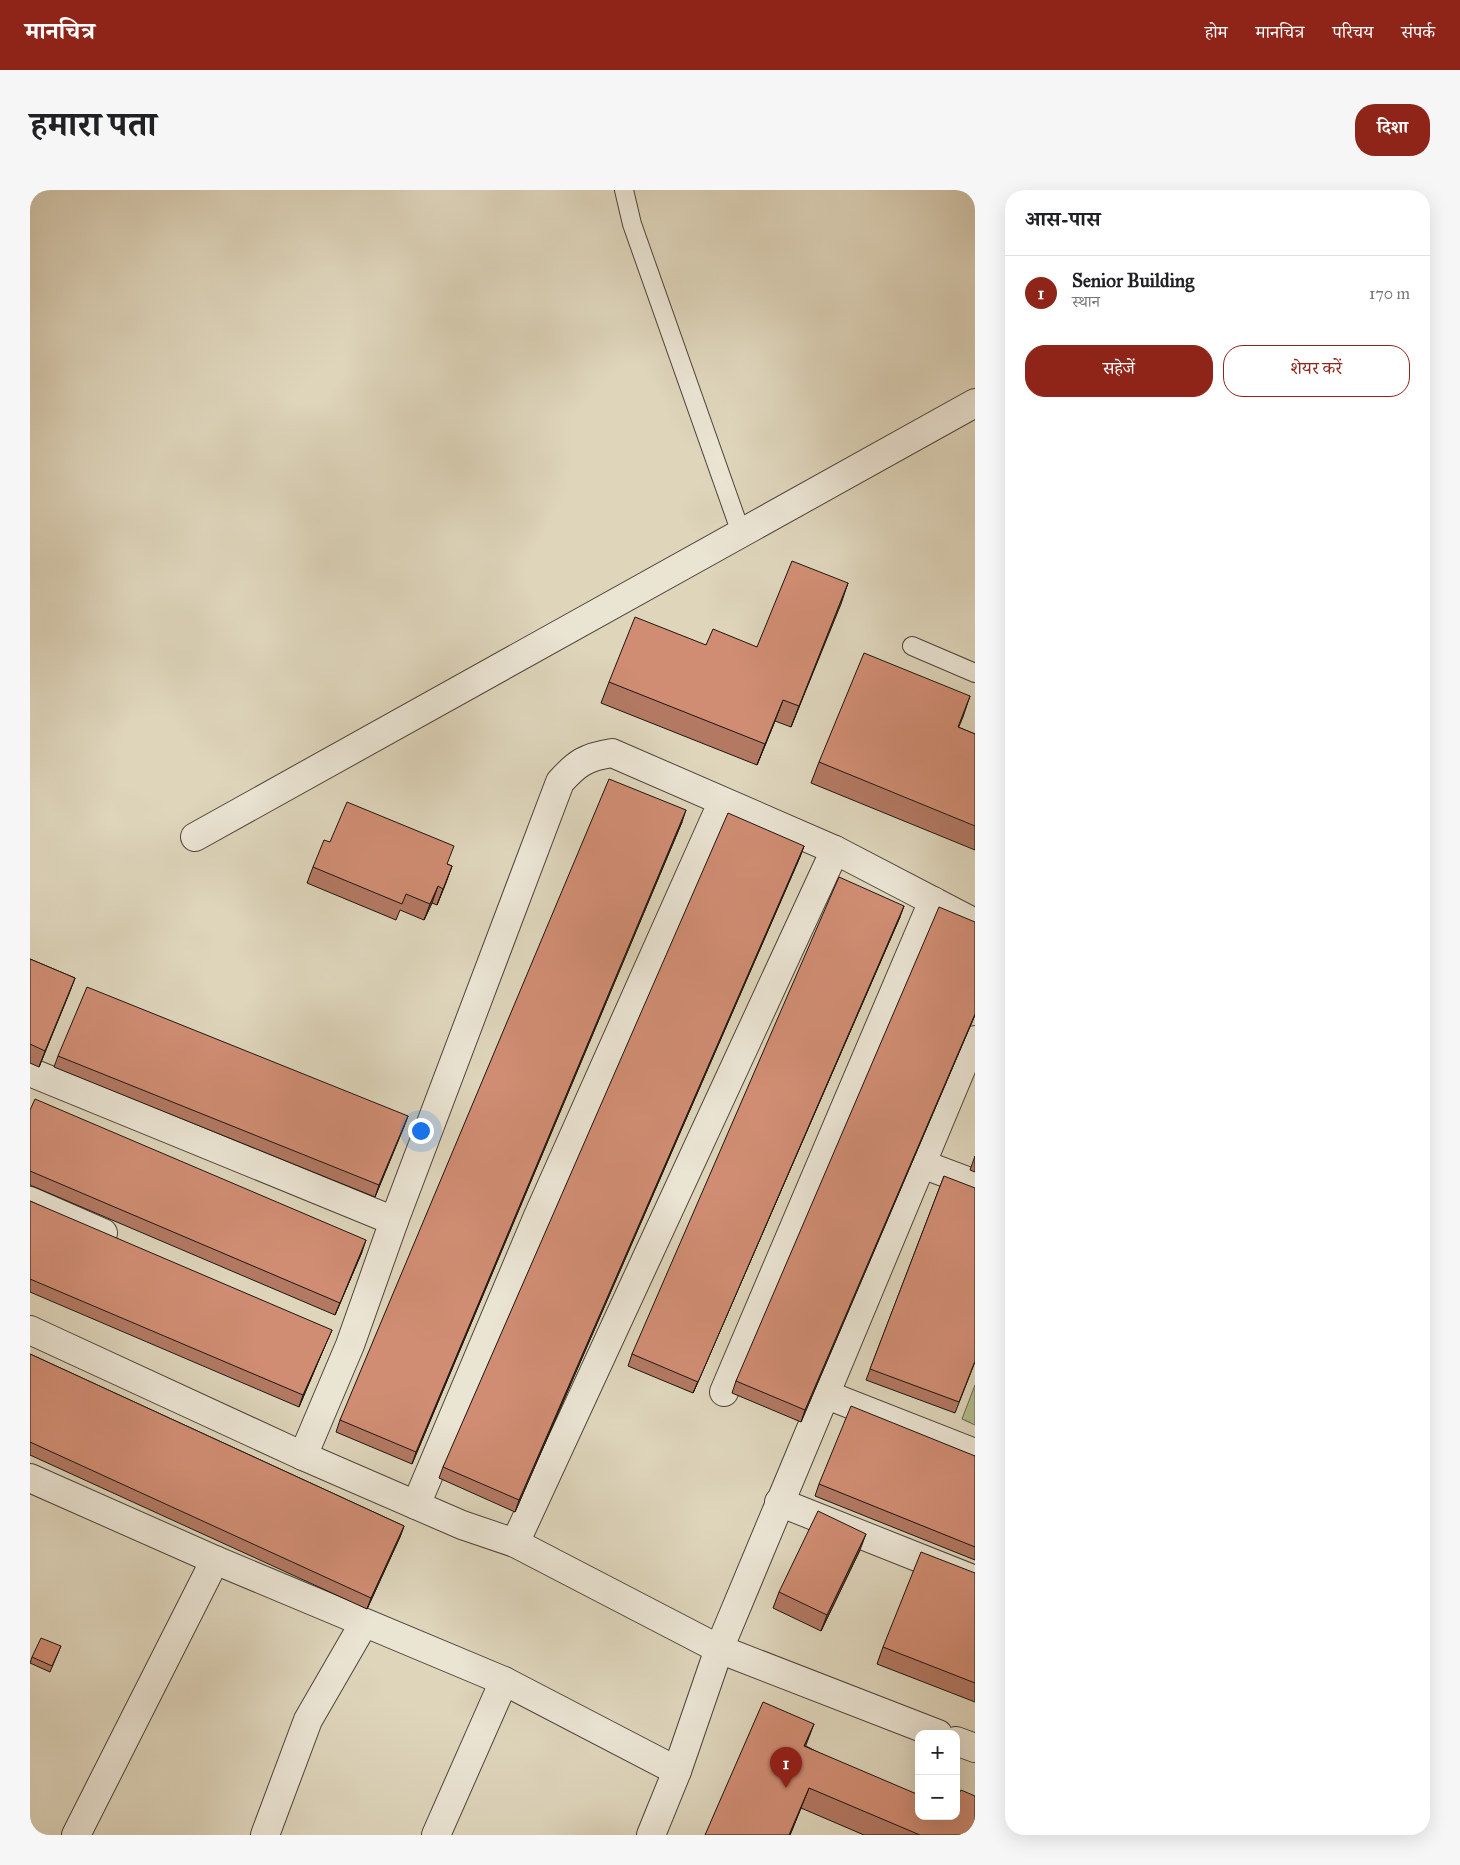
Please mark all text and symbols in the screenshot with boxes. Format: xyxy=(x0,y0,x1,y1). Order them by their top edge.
text: मानचित्र xyxy=(25,16,95,46)
text: होम xyxy=(1205,21,1228,43)
text: मानचित्र xyxy=(1256,21,1304,43)
text: परिचय xyxy=(1332,21,1373,43)
text: संपर्क xyxy=(1401,21,1435,43)
text: हमारा पता xyxy=(30,103,157,146)
button: दिशा xyxy=(1355,104,1430,156)
text: आस-पास xyxy=(1025,206,1100,232)
text: Senior Building xyxy=(1072,269,1194,292)
text: 1 xyxy=(1038,284,1044,303)
text: 170 m xyxy=(1369,284,1410,303)
text: स्थान xyxy=(1072,292,1100,311)
button: सहेजें xyxy=(1025,345,1213,397)
button: शेयर करें xyxy=(1223,345,1410,397)
your location xyxy=(408,1118,434,1144)
map controls xyxy=(915,1730,960,1820)
button: + xyxy=(915,1730,960,1775)
pin: 1 xyxy=(770,1747,802,1788)
button: − xyxy=(915,1775,960,1820)

